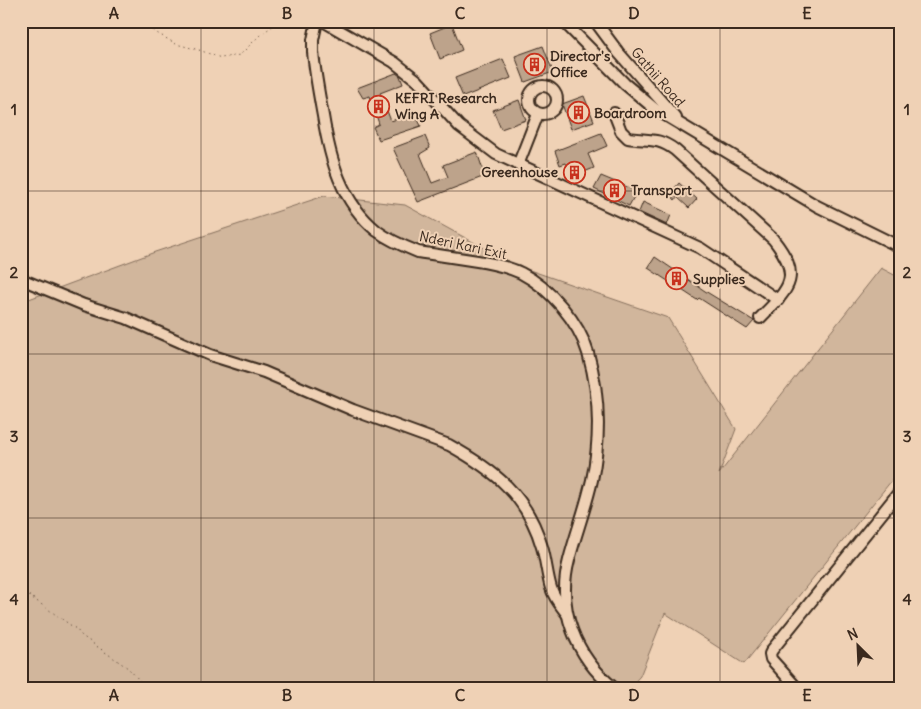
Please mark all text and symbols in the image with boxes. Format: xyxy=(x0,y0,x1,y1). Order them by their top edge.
text: A xyxy=(109,3,119,23)
text: B xyxy=(282,3,293,23)
text: C xyxy=(455,3,466,23)
text: D xyxy=(628,3,640,23)
text: E xyxy=(802,3,812,23)
street label: Gathii Road xyxy=(627,43,689,111)
place label: Director's Office xyxy=(550,47,611,81)
building icon: Director's Office xyxy=(522,52,546,76)
place label: KEFRI Research Wing A xyxy=(395,89,497,123)
building icon: KEFRI Research Wing A xyxy=(367,94,391,118)
text: 1 xyxy=(11,99,17,119)
text: 1 xyxy=(904,99,910,119)
building icon: Boardroom xyxy=(566,101,590,125)
place label: Boardroom xyxy=(594,104,667,122)
building icon: Greenhouse xyxy=(562,160,586,184)
place label: Greenhouse xyxy=(481,163,558,181)
building icon: Transport xyxy=(603,178,627,202)
place label: Transport xyxy=(631,181,692,199)
street label: Nderi Kari Exit xyxy=(418,227,509,263)
text: 2 xyxy=(10,262,19,282)
text: 2 xyxy=(903,262,912,282)
building icon: Supplies xyxy=(665,267,689,291)
place label: Supplies xyxy=(693,270,746,288)
text: 3 xyxy=(9,426,19,446)
text: 3 xyxy=(902,426,912,446)
text: 4 xyxy=(9,589,19,609)
text: 4 xyxy=(902,589,912,609)
north arrow xyxy=(834,622,884,672)
text: N xyxy=(845,624,861,644)
text: A xyxy=(109,685,119,705)
text: B xyxy=(282,685,293,705)
text: C xyxy=(455,685,466,705)
text: D xyxy=(628,685,640,705)
text: E xyxy=(802,685,812,705)

